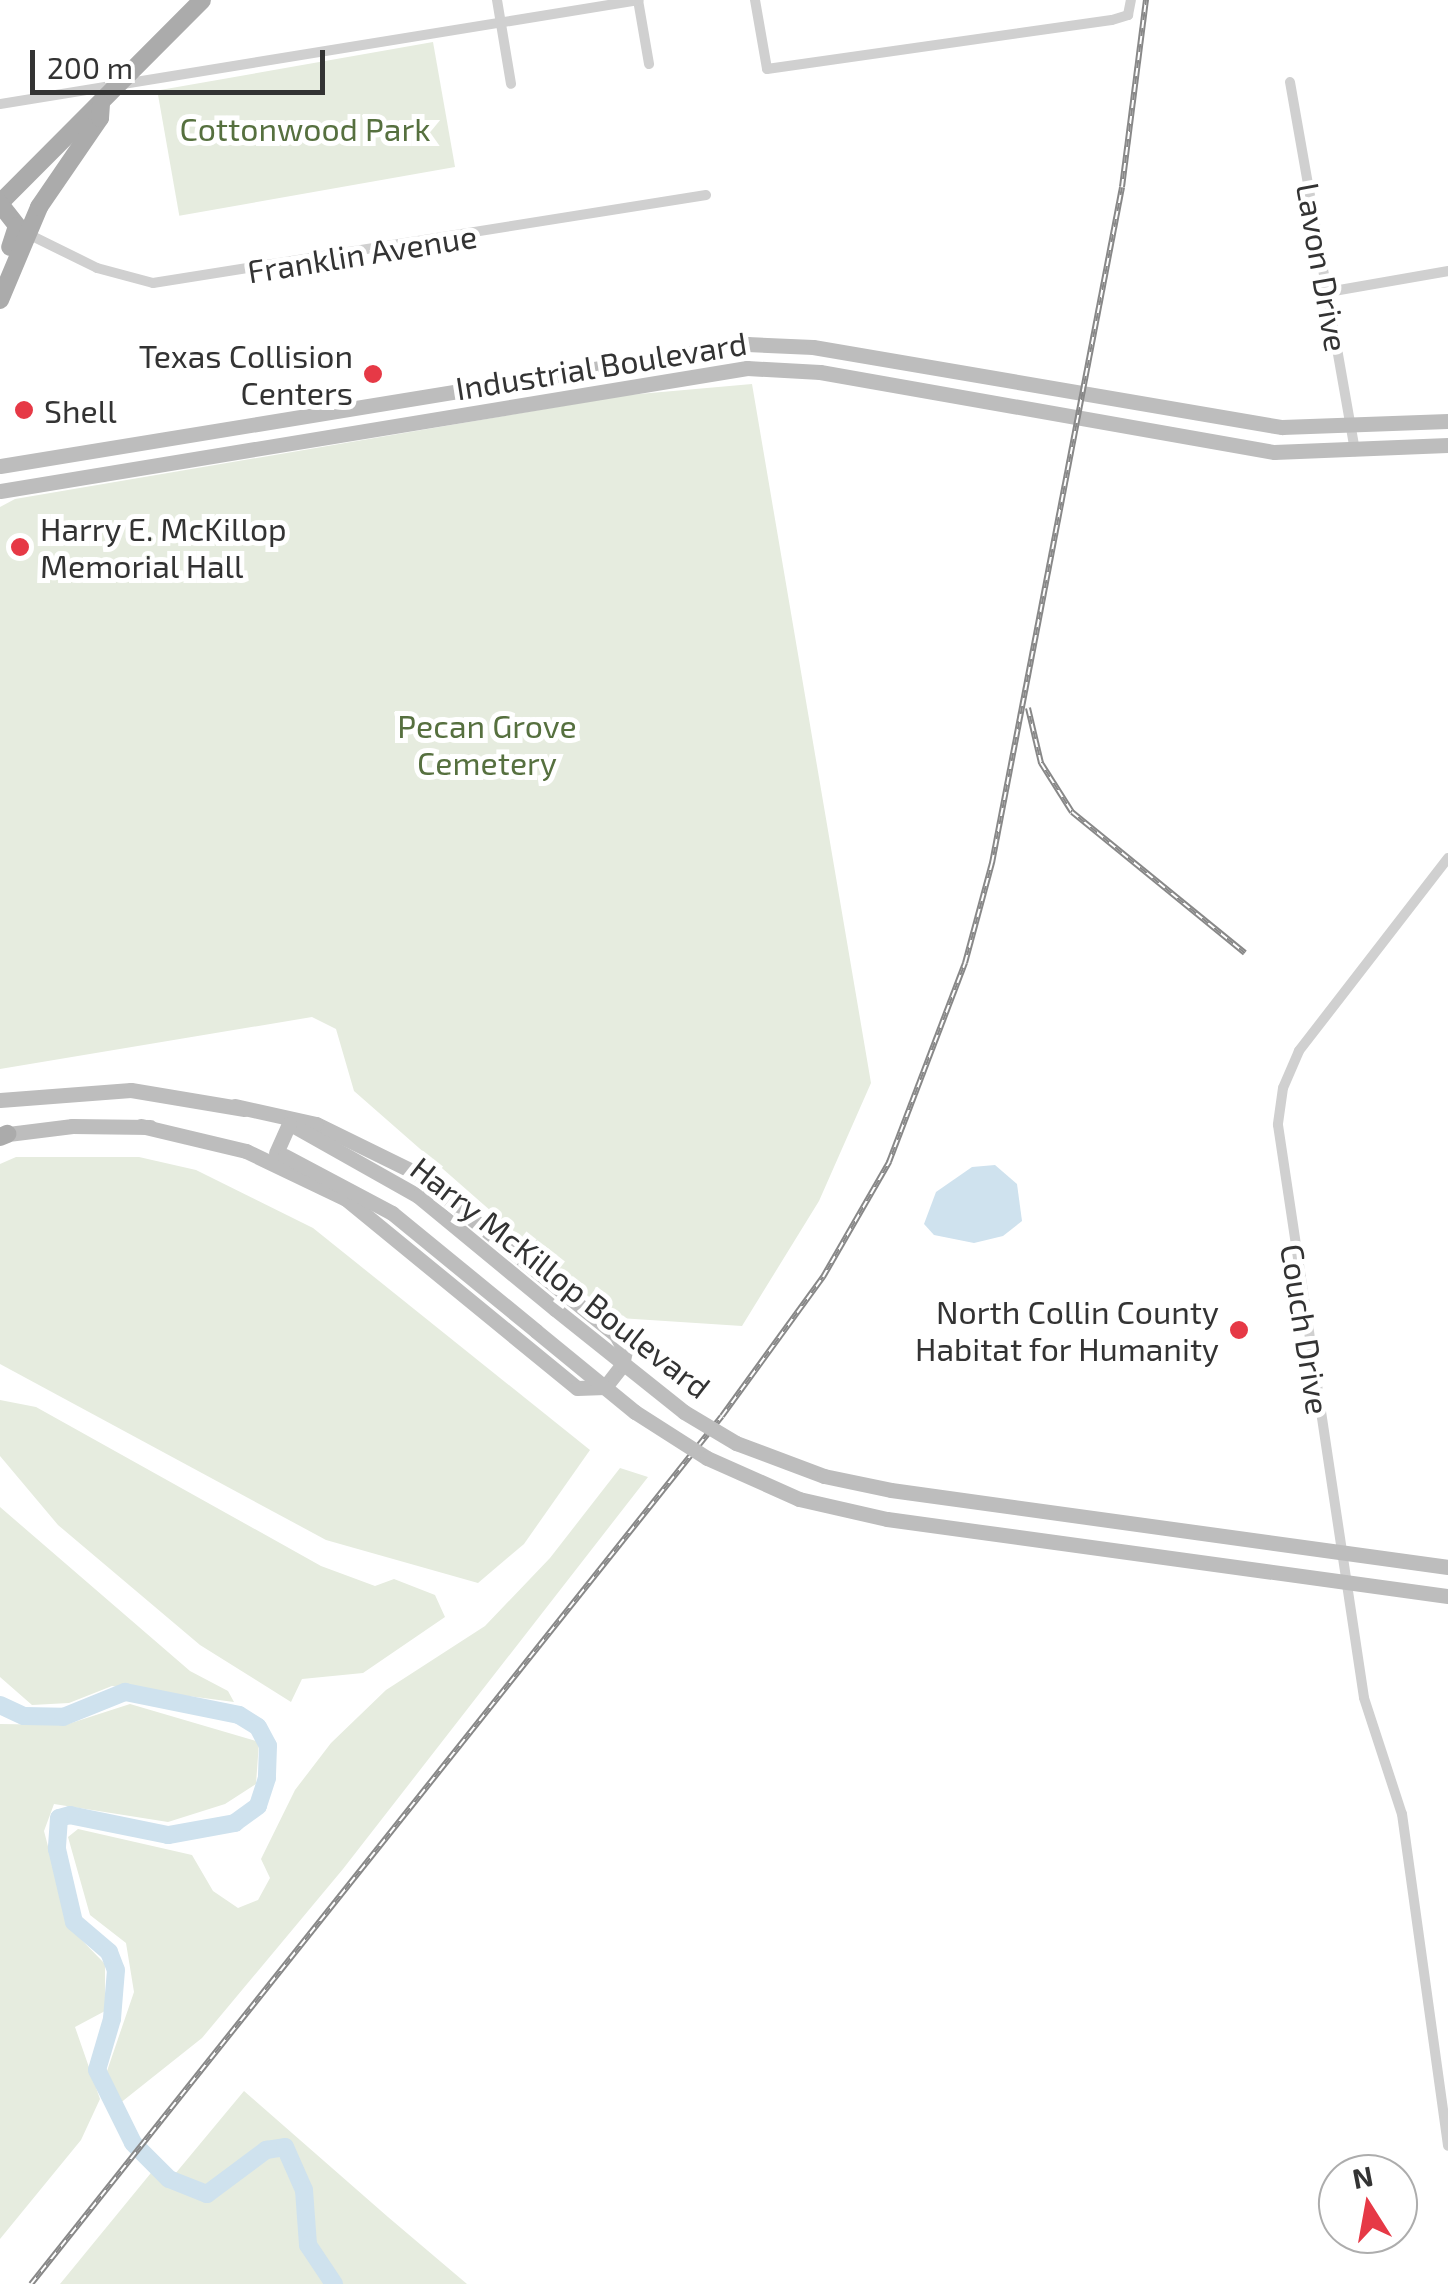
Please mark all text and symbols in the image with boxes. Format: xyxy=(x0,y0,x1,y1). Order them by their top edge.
scale bar xyxy=(35,30,330,92)
text: 200 m xyxy=(47,49,133,85)
park label: Cottonwood Park xyxy=(179,109,431,147)
street label: Lavon Drive xyxy=(1289,180,1357,354)
street label: Franklin Avenue xyxy=(244,216,480,290)
street label: Industrial Boulevard xyxy=(452,323,750,407)
place label: Texas Collision Centers xyxy=(139,337,353,412)
marker: Texas Collision Centers xyxy=(362,363,384,385)
place label: Shell xyxy=(44,391,117,429)
marker: Shell xyxy=(13,399,35,421)
place label: Harry E. McKillop Memorial Hall xyxy=(40,510,287,585)
marker: Harry E. McKillop Memorial Hall xyxy=(9,536,31,558)
park label: Pecan Grove Cemetery xyxy=(397,707,577,782)
street label: Harry McKillop Boulevard xyxy=(403,1148,719,1406)
street label: Couch Drive xyxy=(1274,1241,1338,1417)
place label: North Collin County Habitat for Humanity xyxy=(914,1293,1219,1368)
marker: North Collin County Habitat for Humanity xyxy=(1228,1319,1250,1341)
north arrow xyxy=(1318,2154,1418,2254)
text: N xyxy=(1349,2158,1376,2195)

